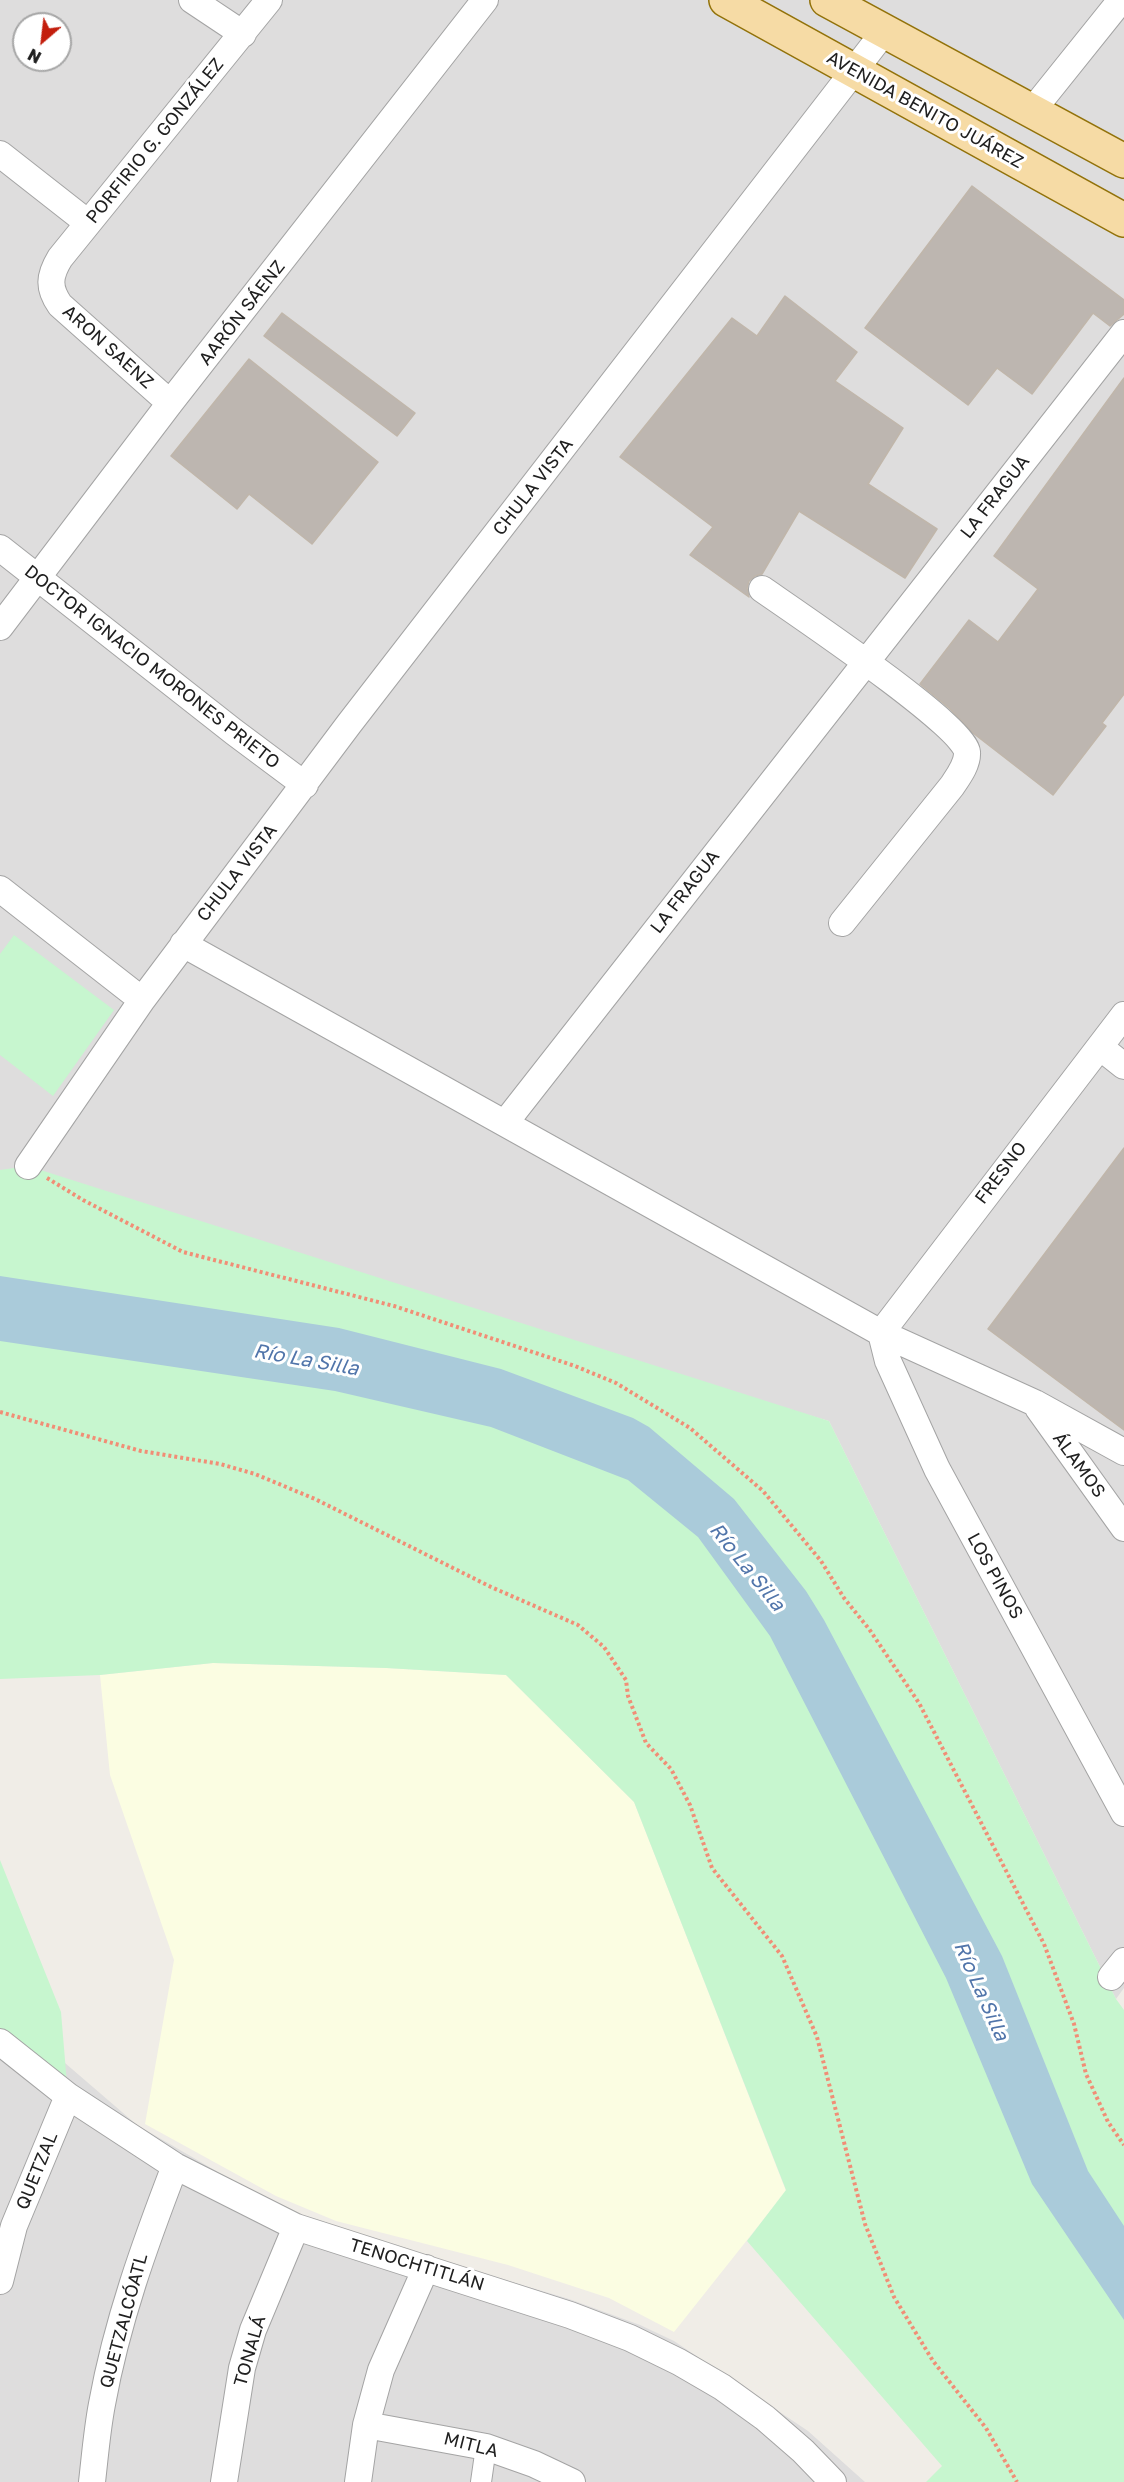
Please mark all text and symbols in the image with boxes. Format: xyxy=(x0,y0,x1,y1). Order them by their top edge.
north arrow xyxy=(12,12,72,72)
text: N xyxy=(24,44,45,68)
street label: AVENIDA BENITO JUÁREZ xyxy=(823,47,1027,173)
street label: PORFIRIO G. GONZÁLEZ xyxy=(82,54,228,228)
street label: AARÓN SÁENZ xyxy=(194,256,290,370)
street label: ARON SAENZ xyxy=(58,301,158,393)
street label: CHULA VISTA xyxy=(488,434,578,540)
street label: LA FRAGUA xyxy=(956,451,1034,543)
street label: DOCTOR IGNACIO MORONES PRIETO xyxy=(20,561,284,773)
street label: CHULA VISTA xyxy=(192,820,282,926)
street label: LA FRAGUA xyxy=(646,846,724,938)
street label: FRESNO xyxy=(971,1138,1031,1208)
water label: Río La Silla xyxy=(252,1339,360,1381)
street label: ÁLAMOS xyxy=(1048,1428,1110,1502)
water label: Río La Silla xyxy=(704,1518,790,1616)
street label: LOS PINOS xyxy=(963,1529,1027,1623)
water label: Río La Silla xyxy=(948,1938,1014,2044)
street label: QUETZAL xyxy=(12,2129,62,2213)
street label: TENOCHTITLÁN xyxy=(347,2234,487,2296)
street label: QUETZALCÓATL xyxy=(96,2251,152,2391)
street label: TONALÁ xyxy=(230,2313,270,2389)
street label: MITLA xyxy=(442,2428,500,2462)

